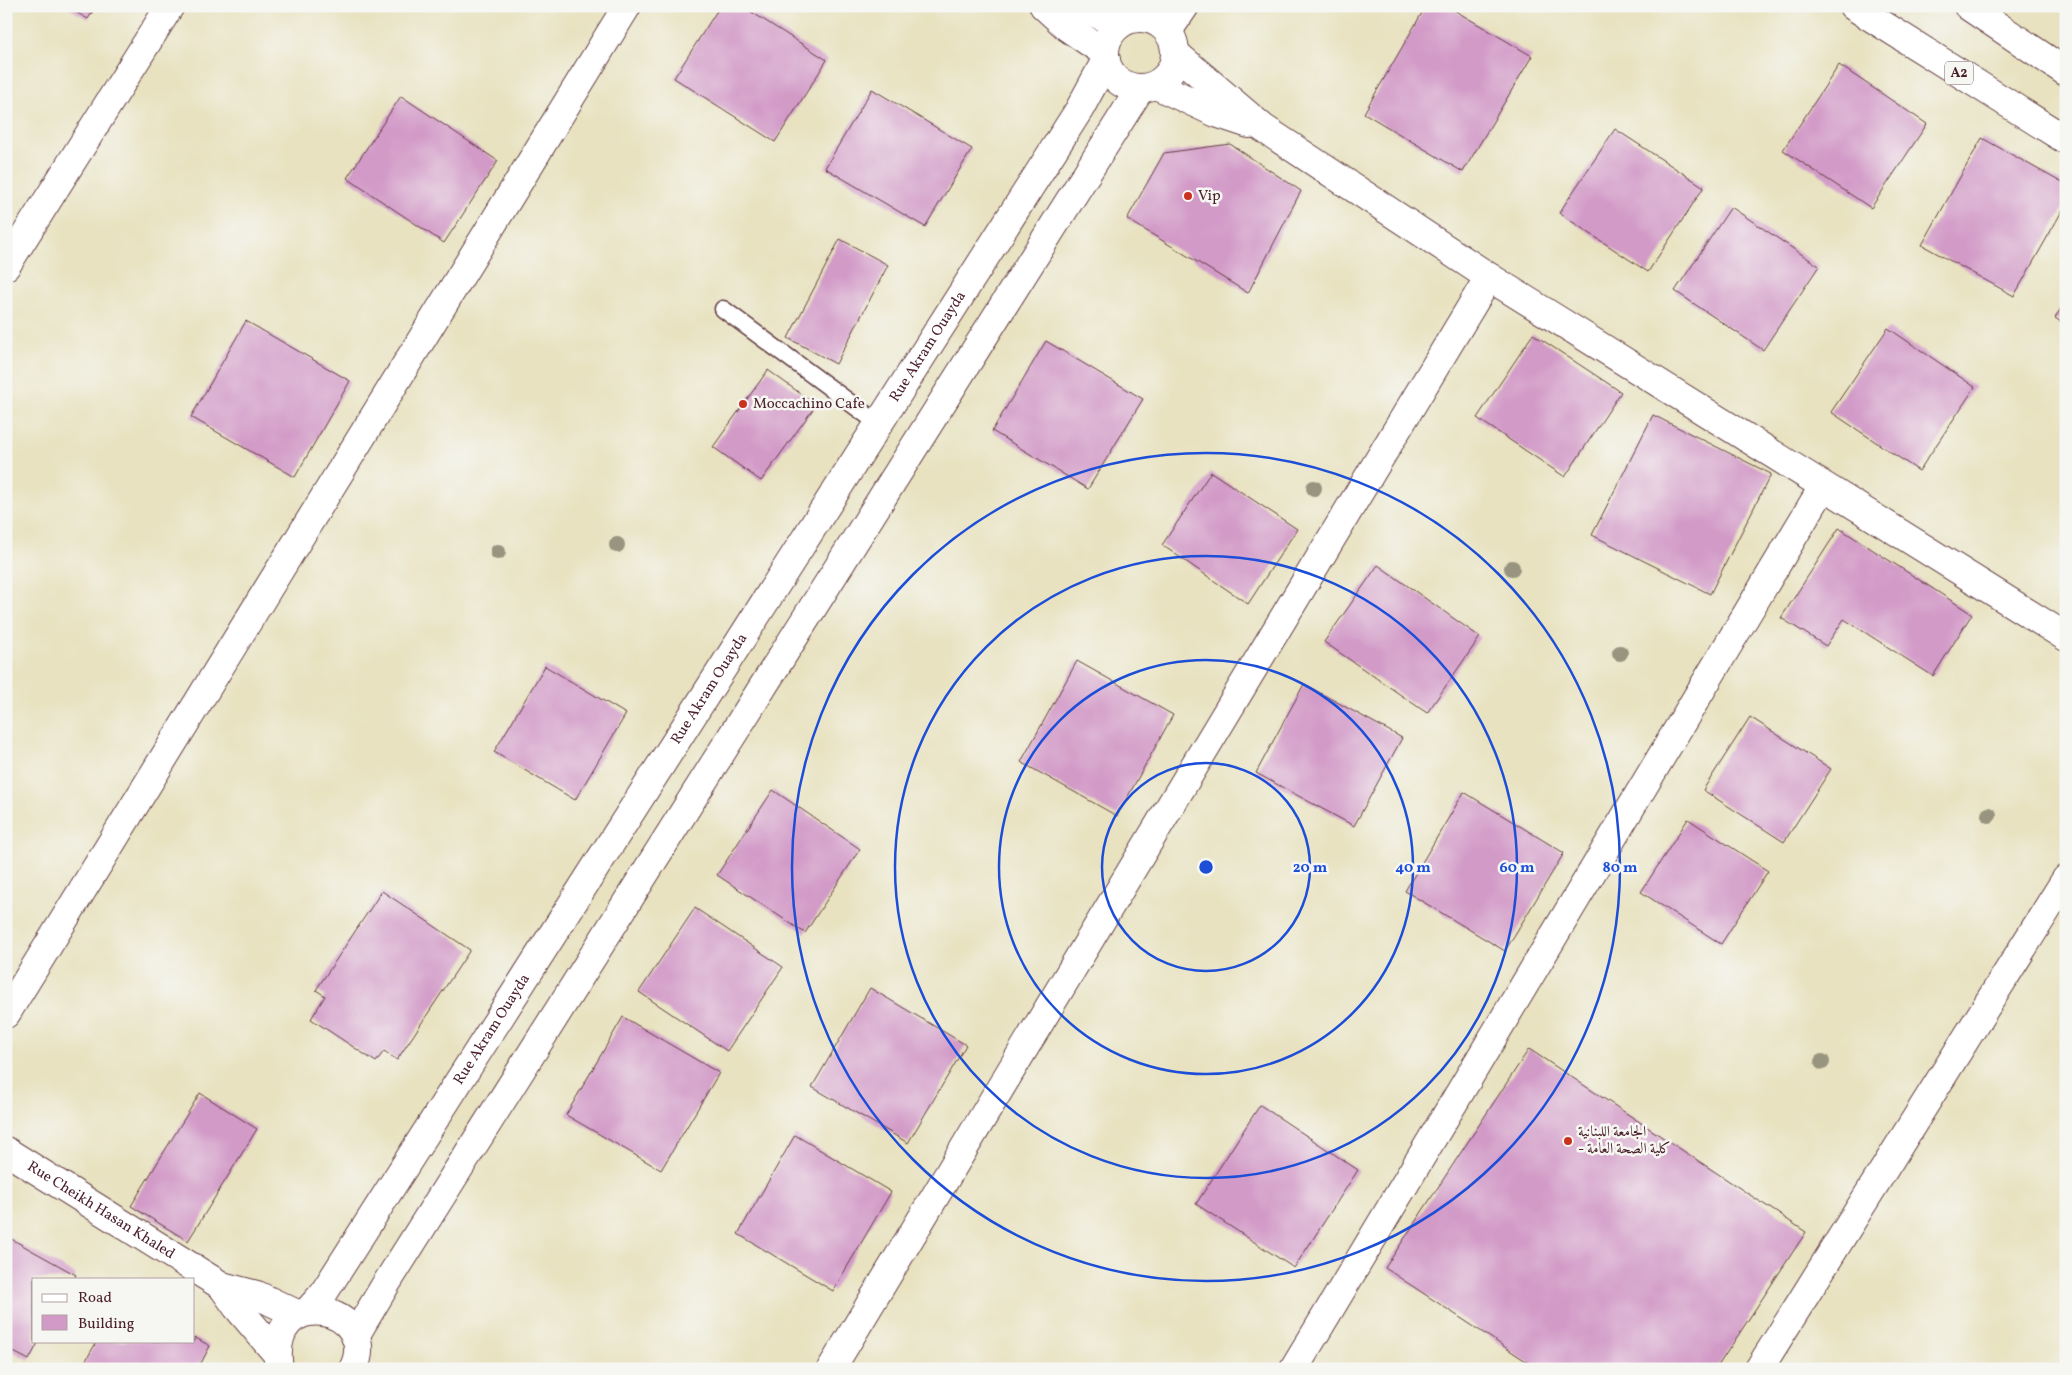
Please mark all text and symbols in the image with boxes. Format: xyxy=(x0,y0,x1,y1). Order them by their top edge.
road number: A2 xyxy=(1945,62,1973,84)
place label: Vip xyxy=(1198,186,1221,207)
marker: Vip xyxy=(1182,190,1194,202)
street label: Rue Akram Ouayda xyxy=(885,287,971,406)
place label: Moccachino Cafe xyxy=(753,394,865,415)
marker: Moccachino Cafe xyxy=(737,398,749,410)
street label: Rue Akram Ouayda xyxy=(666,629,753,749)
centre of rings xyxy=(1197,858,1215,876)
text: 20 m xyxy=(1293,858,1328,879)
text: 40 m xyxy=(1395,858,1431,879)
text: 60 m xyxy=(1500,858,1535,879)
text: 80 m xyxy=(1603,858,1638,879)
street label: Rue Akram Ouayda xyxy=(449,970,535,1089)
place label: الجامعة اللبنانية - كلية الصحة العامة xyxy=(1578,1122,1671,1160)
marker: الجامعة اللبنانية - كلية الصحة العامة xyxy=(1562,1135,1574,1147)
street label: Rue Cheikh Hasan Khaled xyxy=(23,1156,179,1265)
legend xyxy=(32,1278,195,1342)
text: Road xyxy=(78,1288,112,1309)
text: Building xyxy=(78,1314,135,1335)

